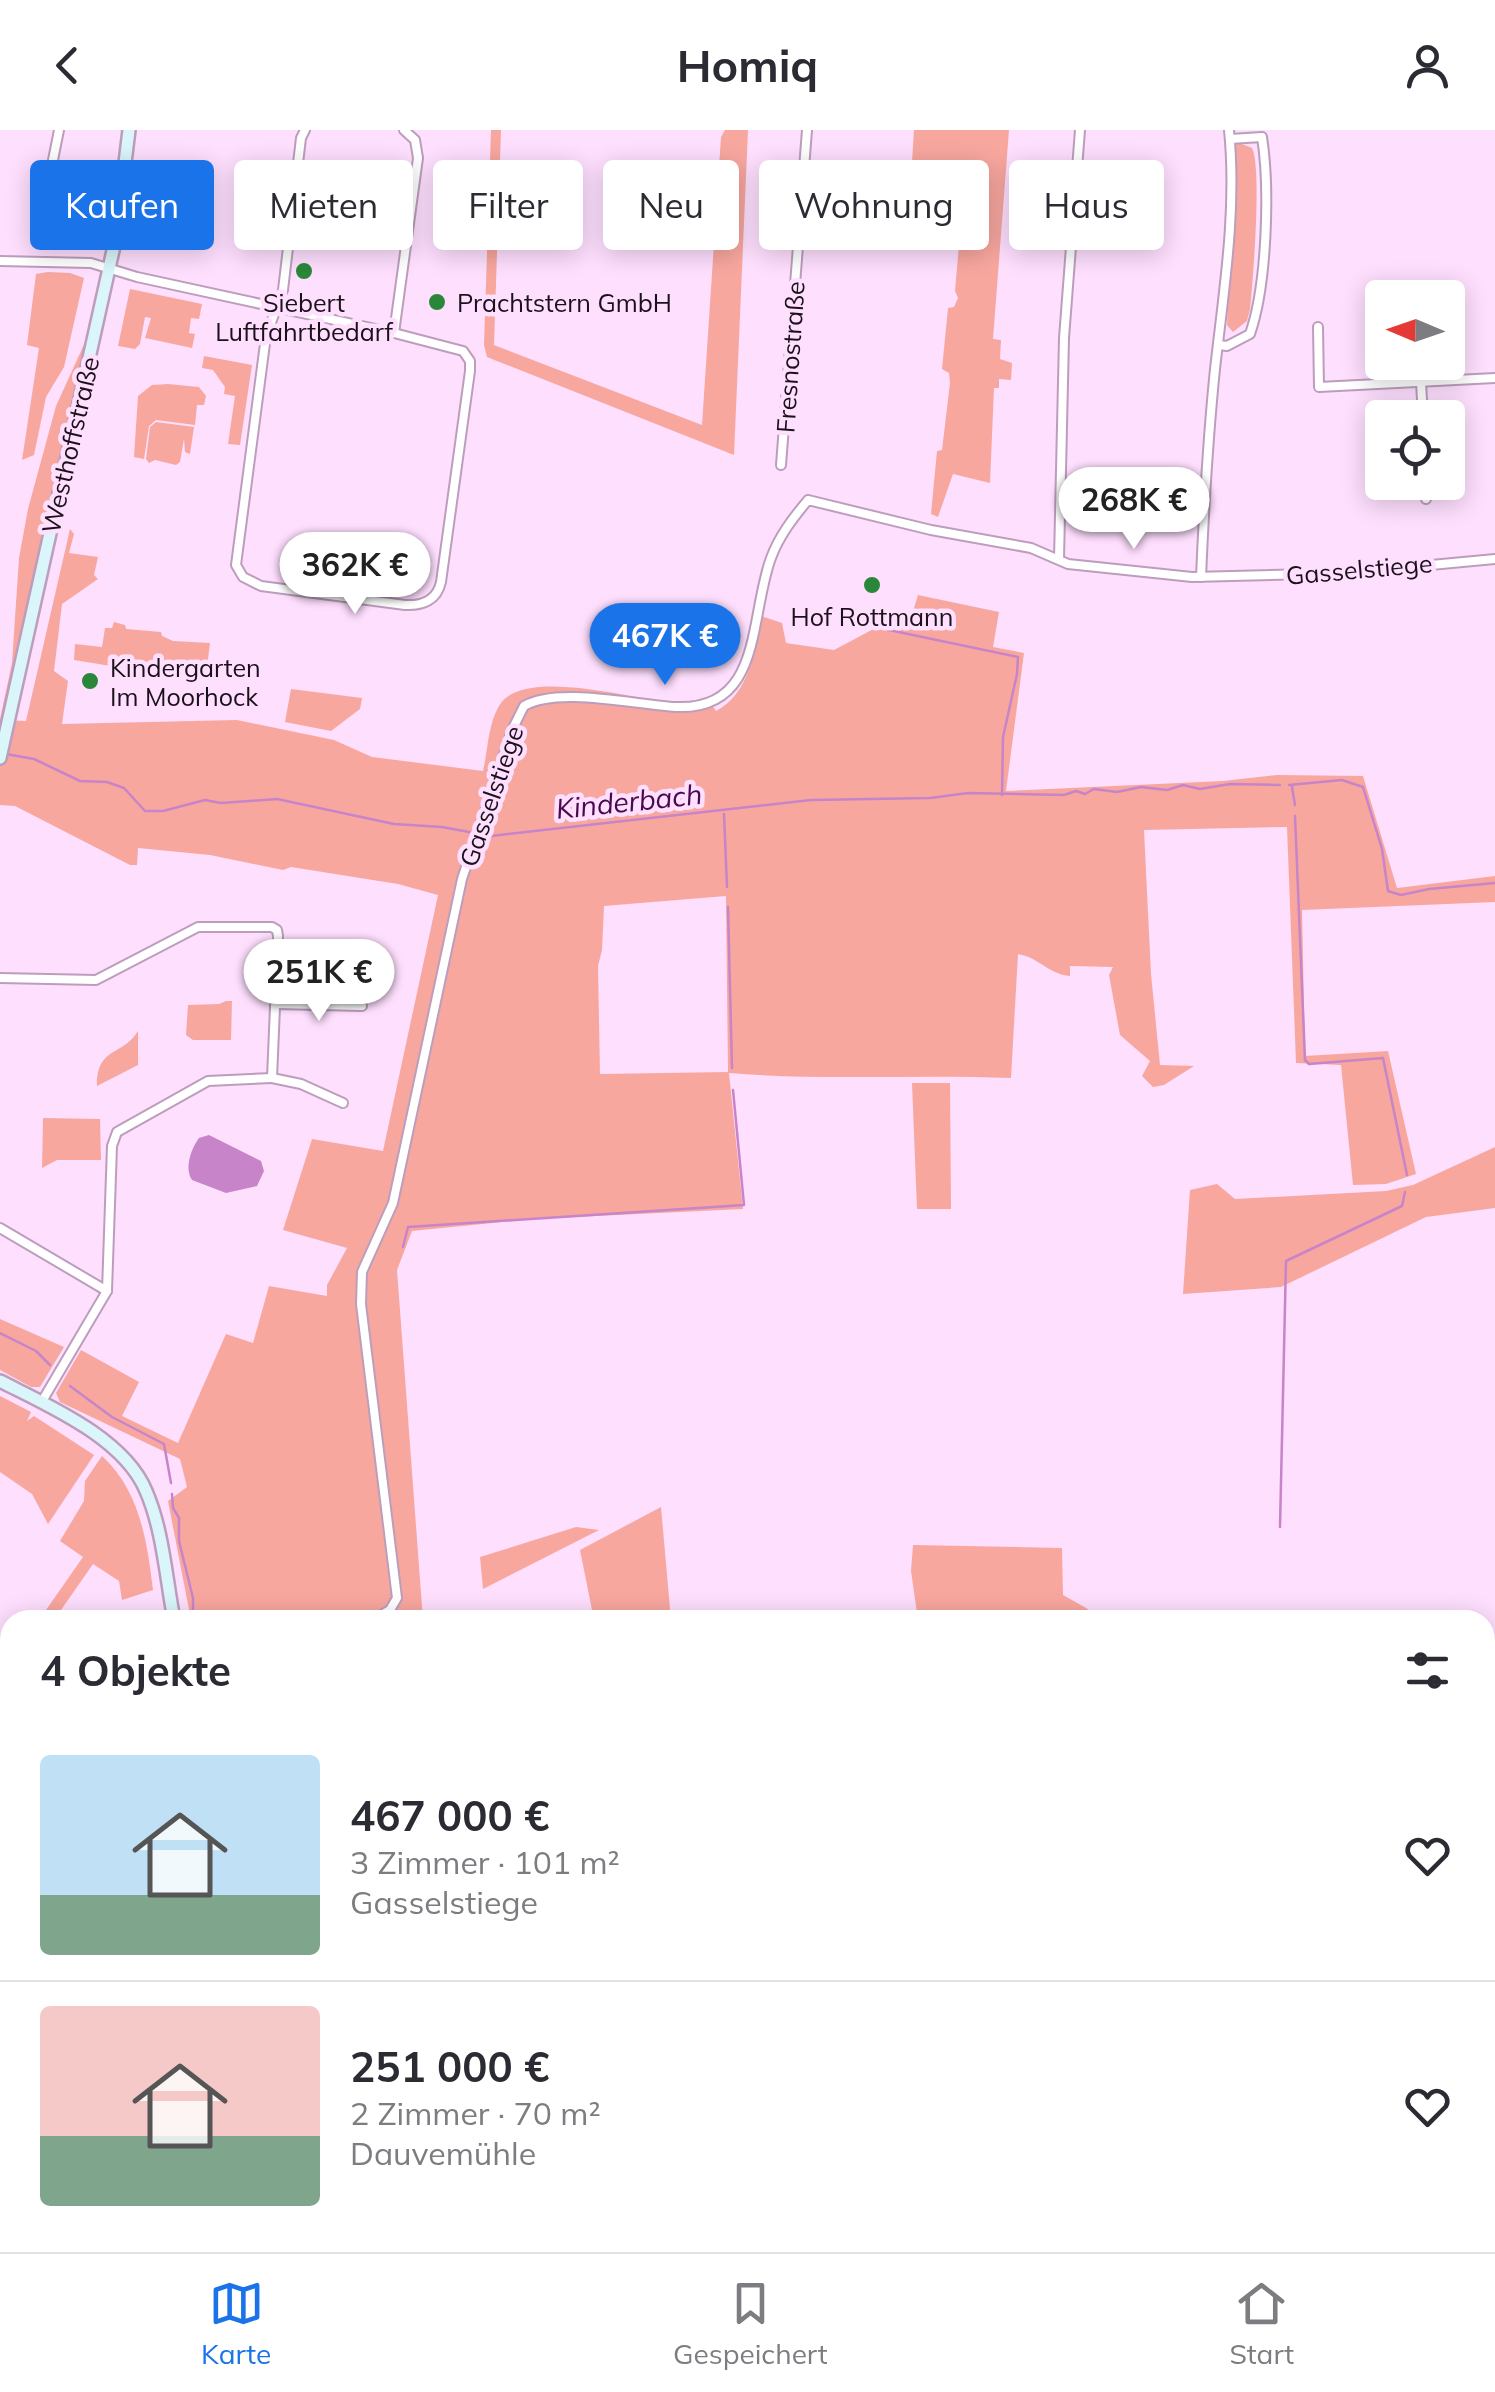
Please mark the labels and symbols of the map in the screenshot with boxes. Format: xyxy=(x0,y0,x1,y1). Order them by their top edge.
marker: Siebert Luftfahrtbedarf xyxy=(293,260,315,282)
street label: Fresnostraße xyxy=(769,280,811,434)
north arrow xyxy=(1365,280,1465,380)
place label: Siebert Luftfahrtbedarf xyxy=(215,287,393,347)
place label: Prachtstern GmbH xyxy=(457,287,672,318)
marker: Prachtstern GmbH xyxy=(426,291,448,313)
street label: Westhoffstraße xyxy=(35,354,105,536)
pin: 268K € xyxy=(1053,467,1215,552)
pin: 362K € xyxy=(274,532,436,617)
street label: Gasselstiege xyxy=(1284,547,1434,591)
marker: Hof Rottmann xyxy=(861,574,883,596)
place label: Hof Rottmann xyxy=(791,601,953,632)
pin: 467K € xyxy=(584,603,746,688)
place label: Kindergarten Im Moorhock xyxy=(110,652,261,712)
marker: Kindergarten Im Moorhock xyxy=(79,670,101,692)
street label: Gasselstiege xyxy=(452,722,530,870)
water label: Kinderbach xyxy=(554,776,704,826)
pin: 251K € xyxy=(238,939,400,1024)

